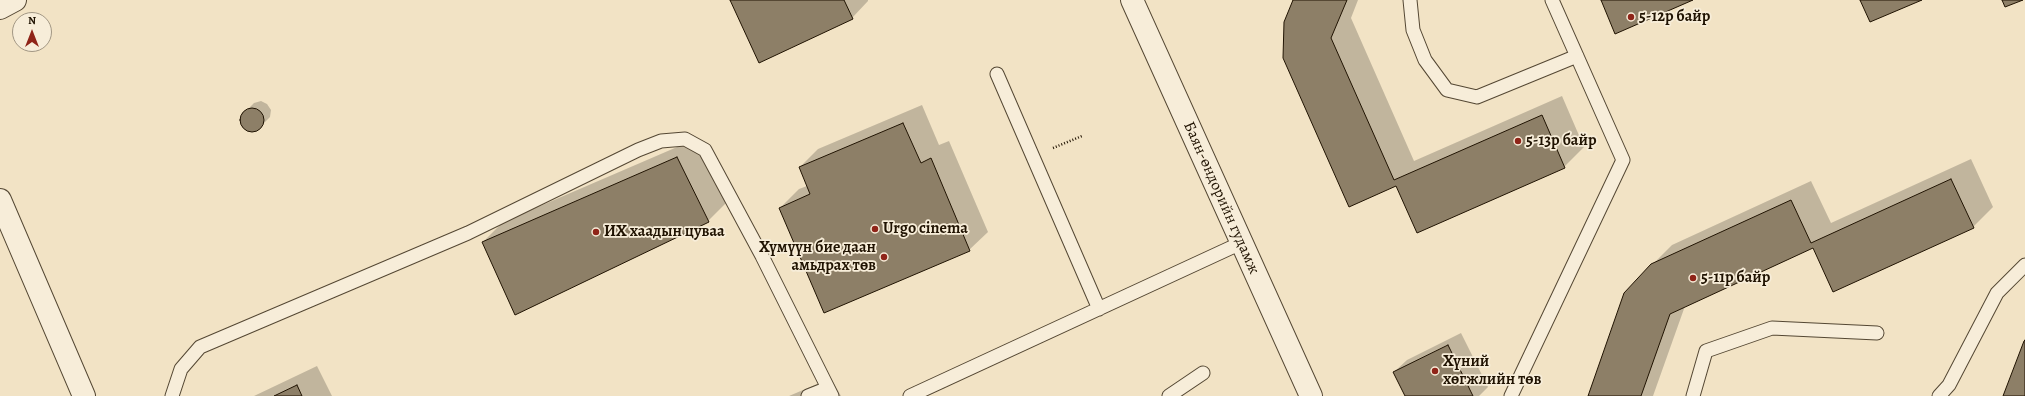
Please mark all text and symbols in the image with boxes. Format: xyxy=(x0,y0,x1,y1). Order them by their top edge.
place label: 5-12р байр xyxy=(1639,7,1710,27)
north arrow xyxy=(12,12,52,52)
marker: 5-12р байр xyxy=(1626,12,1636,22)
text: N xyxy=(28,13,36,28)
street label: Баян-өндорийн гудамж xyxy=(1179,119,1263,277)
place label: 5-13р байр xyxy=(1526,131,1596,151)
marker: 5-13р байр xyxy=(1513,136,1523,146)
place label: Urgo cinema xyxy=(883,219,968,239)
place label: ИХ хаадын цуваа xyxy=(604,222,725,242)
marker: Urgo cinema xyxy=(870,224,880,234)
marker: ИХ хаадын цуваа xyxy=(591,227,601,237)
place label: Хүмүүн бие даан амьдрах төв xyxy=(759,238,876,276)
marker: Хүмүүн бие даан амьдрах төв xyxy=(879,252,889,262)
place label: 5-11р байр xyxy=(1701,268,1770,288)
marker: 5-11р байр xyxy=(1688,273,1698,283)
place label: Хүний хөгжлийн төв xyxy=(1443,352,1541,390)
marker: Хүний хөгжлийн төв xyxy=(1430,366,1440,376)

